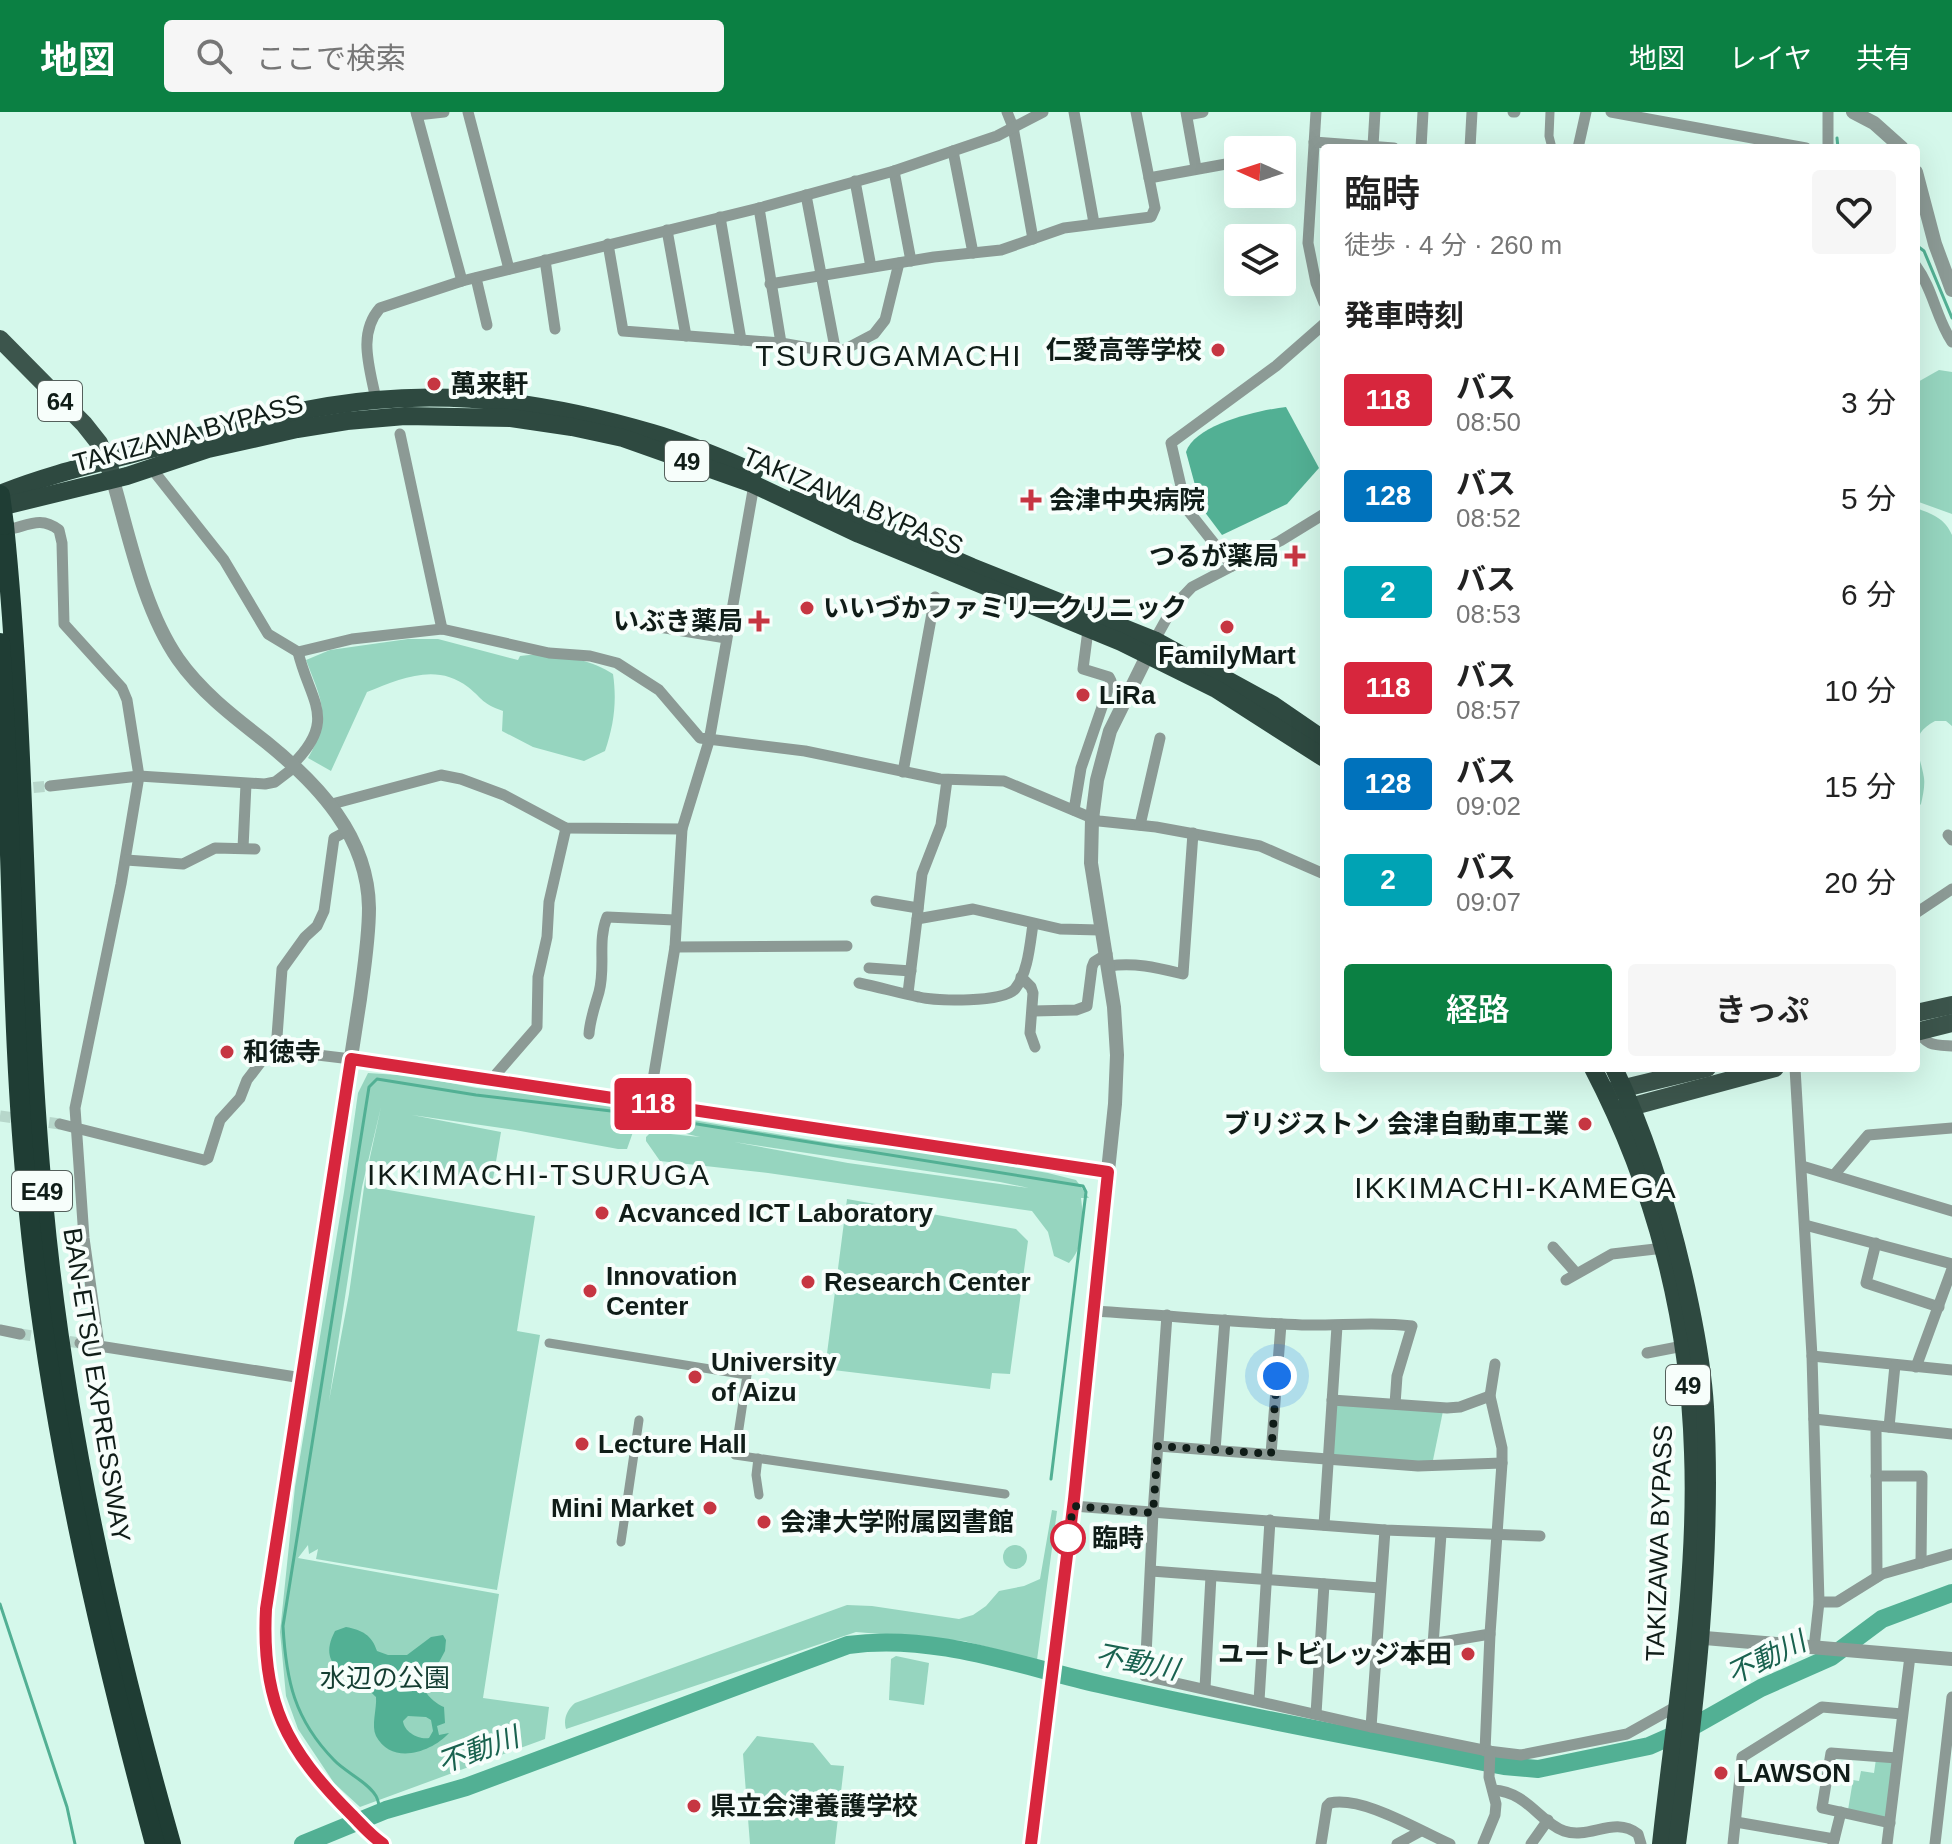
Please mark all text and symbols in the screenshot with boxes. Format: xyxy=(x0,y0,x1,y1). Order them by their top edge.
search box xyxy=(164,20,724,92)
icon: search xyxy=(192,34,236,78)
text: 地図 xyxy=(40,39,116,81)
text: ここで検索 xyxy=(256,42,406,75)
text: 地図 xyxy=(1629,43,1685,74)
text: レイヤ xyxy=(1729,43,1812,74)
text: 共有 xyxy=(1856,43,1912,74)
north arrow xyxy=(1224,136,1296,208)
map controls xyxy=(1224,136,1296,296)
button: heart xyxy=(1812,170,1896,254)
text: 臨時 xyxy=(1344,173,1420,215)
button: layers xyxy=(1224,224,1296,296)
text: 徒歩 · 4 分 · 260 m xyxy=(1344,230,1562,260)
text: 発車時刻 xyxy=(1344,299,1464,332)
place label: 仁愛高等学校 xyxy=(1046,335,1202,365)
district label: TSURUGAMACHI xyxy=(755,339,1023,372)
marker: 仁愛高等学校 xyxy=(1209,341,1227,359)
place label: 萬来軒 xyxy=(450,369,528,399)
text: バス xyxy=(1456,371,1516,404)
marker: 萬来軒 xyxy=(425,375,443,393)
road number: 64 xyxy=(38,381,82,421)
text: 118 xyxy=(1365,384,1411,415)
text: 3 分 xyxy=(1841,386,1896,419)
street label: TAKIZAWA BYPASS xyxy=(70,388,306,478)
text: 08:50 xyxy=(1456,407,1521,437)
road number: 49 xyxy=(665,441,709,481)
street label: TAKIZAWA BYPASS xyxy=(738,441,968,561)
text: バス xyxy=(1456,467,1516,500)
text: 128 xyxy=(1365,480,1411,511)
text: 5 分 xyxy=(1841,482,1896,515)
place label: 会津中央病院 xyxy=(1049,485,1205,515)
marker: 会津中央病院 xyxy=(1020,489,1042,511)
text: 08:52 xyxy=(1456,503,1521,533)
place label: つるが薬局 xyxy=(1149,541,1279,571)
marker: つるが薬局 xyxy=(1286,547,1304,565)
text: バス xyxy=(1456,563,1516,596)
text: 2 xyxy=(1380,576,1396,607)
text: 6 分 xyxy=(1841,578,1896,611)
place label: いいづかファミリークリニック xyxy=(823,593,1187,623)
marker: いいづかファミリークリニック xyxy=(798,599,816,617)
text: 08:53 xyxy=(1456,599,1521,629)
place label: いぶき薬局 xyxy=(613,606,743,636)
marker: いぶき薬局 xyxy=(750,612,768,630)
marker: FamilyMart xyxy=(1218,618,1236,636)
place label: FamilyMart xyxy=(1158,640,1296,670)
text: バス xyxy=(1456,659,1516,692)
text: 118 xyxy=(1365,672,1411,703)
text: 10 分 xyxy=(1824,674,1896,707)
place label: LiRa xyxy=(1099,680,1156,710)
marker: LiRa xyxy=(1074,686,1092,704)
text: 08:57 xyxy=(1456,695,1521,725)
text: バス xyxy=(1456,755,1516,788)
text: 128 xyxy=(1365,768,1411,799)
text: 15 分 xyxy=(1824,770,1896,803)
text: 09:02 xyxy=(1456,791,1521,821)
text: バス xyxy=(1456,851,1516,884)
text: 2 xyxy=(1380,864,1396,895)
text: 20 分 xyxy=(1824,866,1896,899)
text: 09:07 xyxy=(1456,887,1521,917)
button: 経路 xyxy=(1344,964,1612,1056)
button: きっぷ xyxy=(1628,964,1896,1056)
place label: 和徳寺 xyxy=(243,1037,321,1067)
marker: 和徳寺 xyxy=(218,1043,236,1061)
line badge: 118 xyxy=(607,1078,699,1130)
text: 118 xyxy=(630,1088,676,1119)
place label: ブリジストン 会津自動車工業 xyxy=(1224,1109,1569,1139)
marker: ブリジストン 会津自動車工業 xyxy=(1576,1115,1594,1133)
district label: IKKIMACHI-TSURUGA xyxy=(367,1158,711,1191)
road number: E49 xyxy=(12,1171,72,1211)
district label: IKKIMACHI-KAMEGA xyxy=(1354,1171,1678,1204)
place label: Acvanced ICT Laboratory xyxy=(618,1198,934,1228)
marker: Acvanced ICT Laboratory xyxy=(593,1204,611,1222)
street label: BAN-ETSU EXPRESSWAY xyxy=(57,1226,137,1544)
place label: Innovation Center xyxy=(606,1261,737,1321)
place label: Research Center xyxy=(824,1267,1031,1297)
marker: Research Center xyxy=(799,1273,817,1291)
marker: Innovation Center xyxy=(581,1282,599,1300)
place label: University of Aizu xyxy=(711,1347,837,1407)
your location xyxy=(1257,1356,1297,1396)
road number: 49 xyxy=(1666,1365,1710,1405)
marker: University of Aizu xyxy=(686,1368,704,1386)
street label: TAKIZAWA BYPASS xyxy=(1640,1424,1678,1662)
place label: Lecture Hall xyxy=(598,1429,747,1459)
marker: Lecture Hall xyxy=(573,1435,591,1453)
place label: Mini Market xyxy=(551,1493,694,1523)
marker: Mini Market xyxy=(701,1499,719,1517)
place label: 会津大学附属図書館 xyxy=(780,1507,1014,1537)
marker: 会津大学附属図書館 xyxy=(755,1513,773,1531)
marker: 臨時 xyxy=(1051,1521,1085,1555)
place label: 臨時 xyxy=(1092,1523,1144,1553)
water label: 不動川 xyxy=(1721,1624,1813,1690)
water label: 不動川 xyxy=(1093,1639,1184,1686)
place label: ユートビレッジ本田 xyxy=(1218,1639,1452,1669)
marker: ユートビレッジ本田 xyxy=(1459,1645,1477,1663)
park label: 水辺の公園 xyxy=(320,1663,450,1693)
water label: 不動川 xyxy=(433,1720,526,1779)
place label: LAWSON xyxy=(1737,1758,1851,1788)
marker: LAWSON xyxy=(1712,1764,1730,1782)
place label: 県立会津養護学校 xyxy=(710,1791,918,1821)
marker: 県立会津養護学校 xyxy=(685,1797,703,1815)

